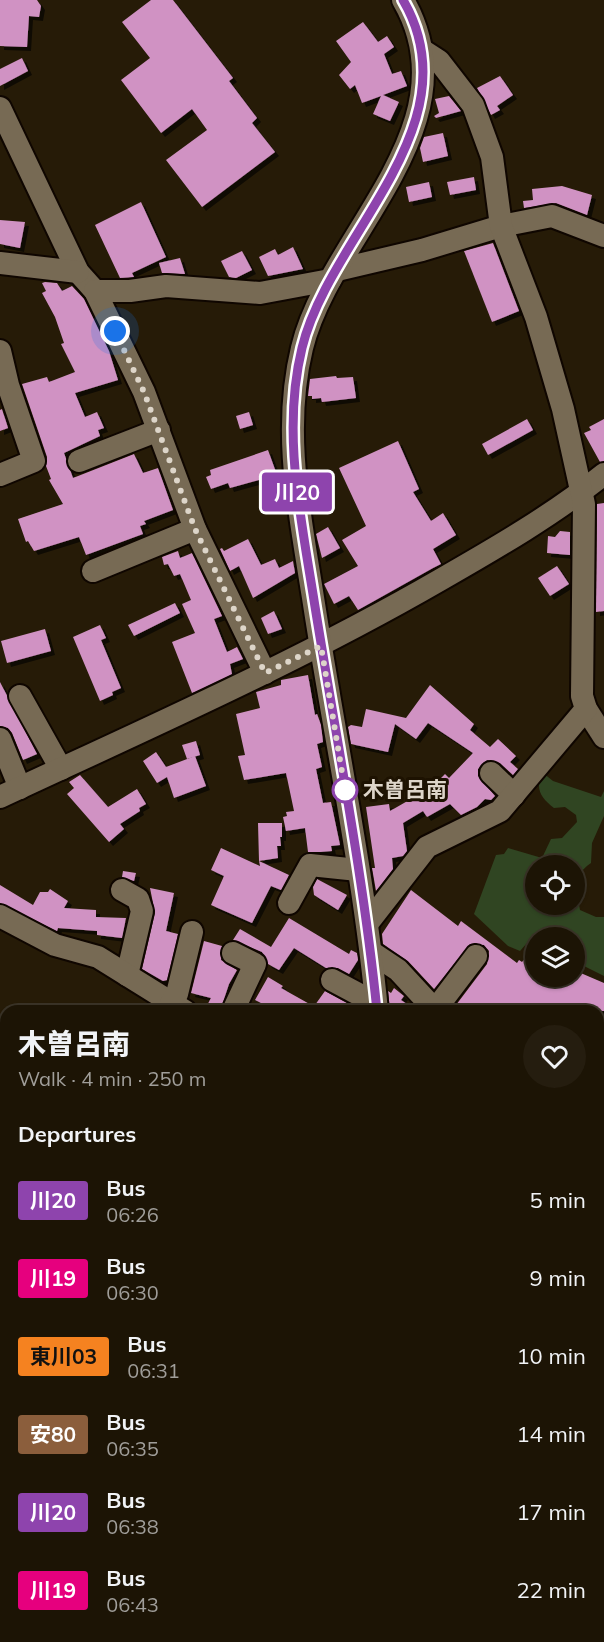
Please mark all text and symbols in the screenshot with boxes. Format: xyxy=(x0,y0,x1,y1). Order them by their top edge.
your location xyxy=(100,316,130,346)
line badge: 川20 xyxy=(262,472,332,512)
text: 川20 xyxy=(274,479,320,505)
place label: 木曽呂南 xyxy=(363,776,447,802)
marker: 木曽呂南 xyxy=(332,777,358,803)
map controls xyxy=(525,855,585,987)
button: locate xyxy=(525,855,585,915)
button: layers xyxy=(525,927,585,987)
button: heart xyxy=(523,1025,586,1088)
text: 木曽呂南 xyxy=(18,1026,130,1061)
text: Walk · 4 min · 250 m xyxy=(18,1066,206,1091)
text: Departures xyxy=(18,1120,136,1148)
text: Bus xyxy=(106,1174,146,1202)
text: 5 min xyxy=(530,1186,586,1214)
text: 川20 xyxy=(30,1187,76,1213)
text: 06:26 xyxy=(106,1202,159,1227)
text: Bus xyxy=(106,1252,146,1280)
text: 9 min xyxy=(530,1264,586,1292)
text: 川19 xyxy=(30,1265,76,1291)
text: 06:30 xyxy=(106,1280,159,1305)
text: Bus xyxy=(127,1330,167,1358)
text: 10 min xyxy=(516,1342,586,1370)
text: 東川03 xyxy=(30,1343,97,1369)
text: 06:31 xyxy=(127,1358,180,1383)
text: Bus xyxy=(106,1408,146,1436)
text: 14 min xyxy=(516,1420,586,1448)
text: 安80 xyxy=(30,1421,76,1447)
text: 06:35 xyxy=(106,1436,159,1461)
text: Bus xyxy=(106,1486,146,1514)
text: 17 min xyxy=(516,1498,586,1526)
text: 川20 xyxy=(30,1499,76,1525)
text: 06:38 xyxy=(106,1514,159,1539)
text: Bus xyxy=(106,1564,146,1592)
text: 22 min xyxy=(516,1576,586,1604)
text: 川19 xyxy=(30,1577,76,1603)
text: 06:43 xyxy=(106,1592,159,1617)

